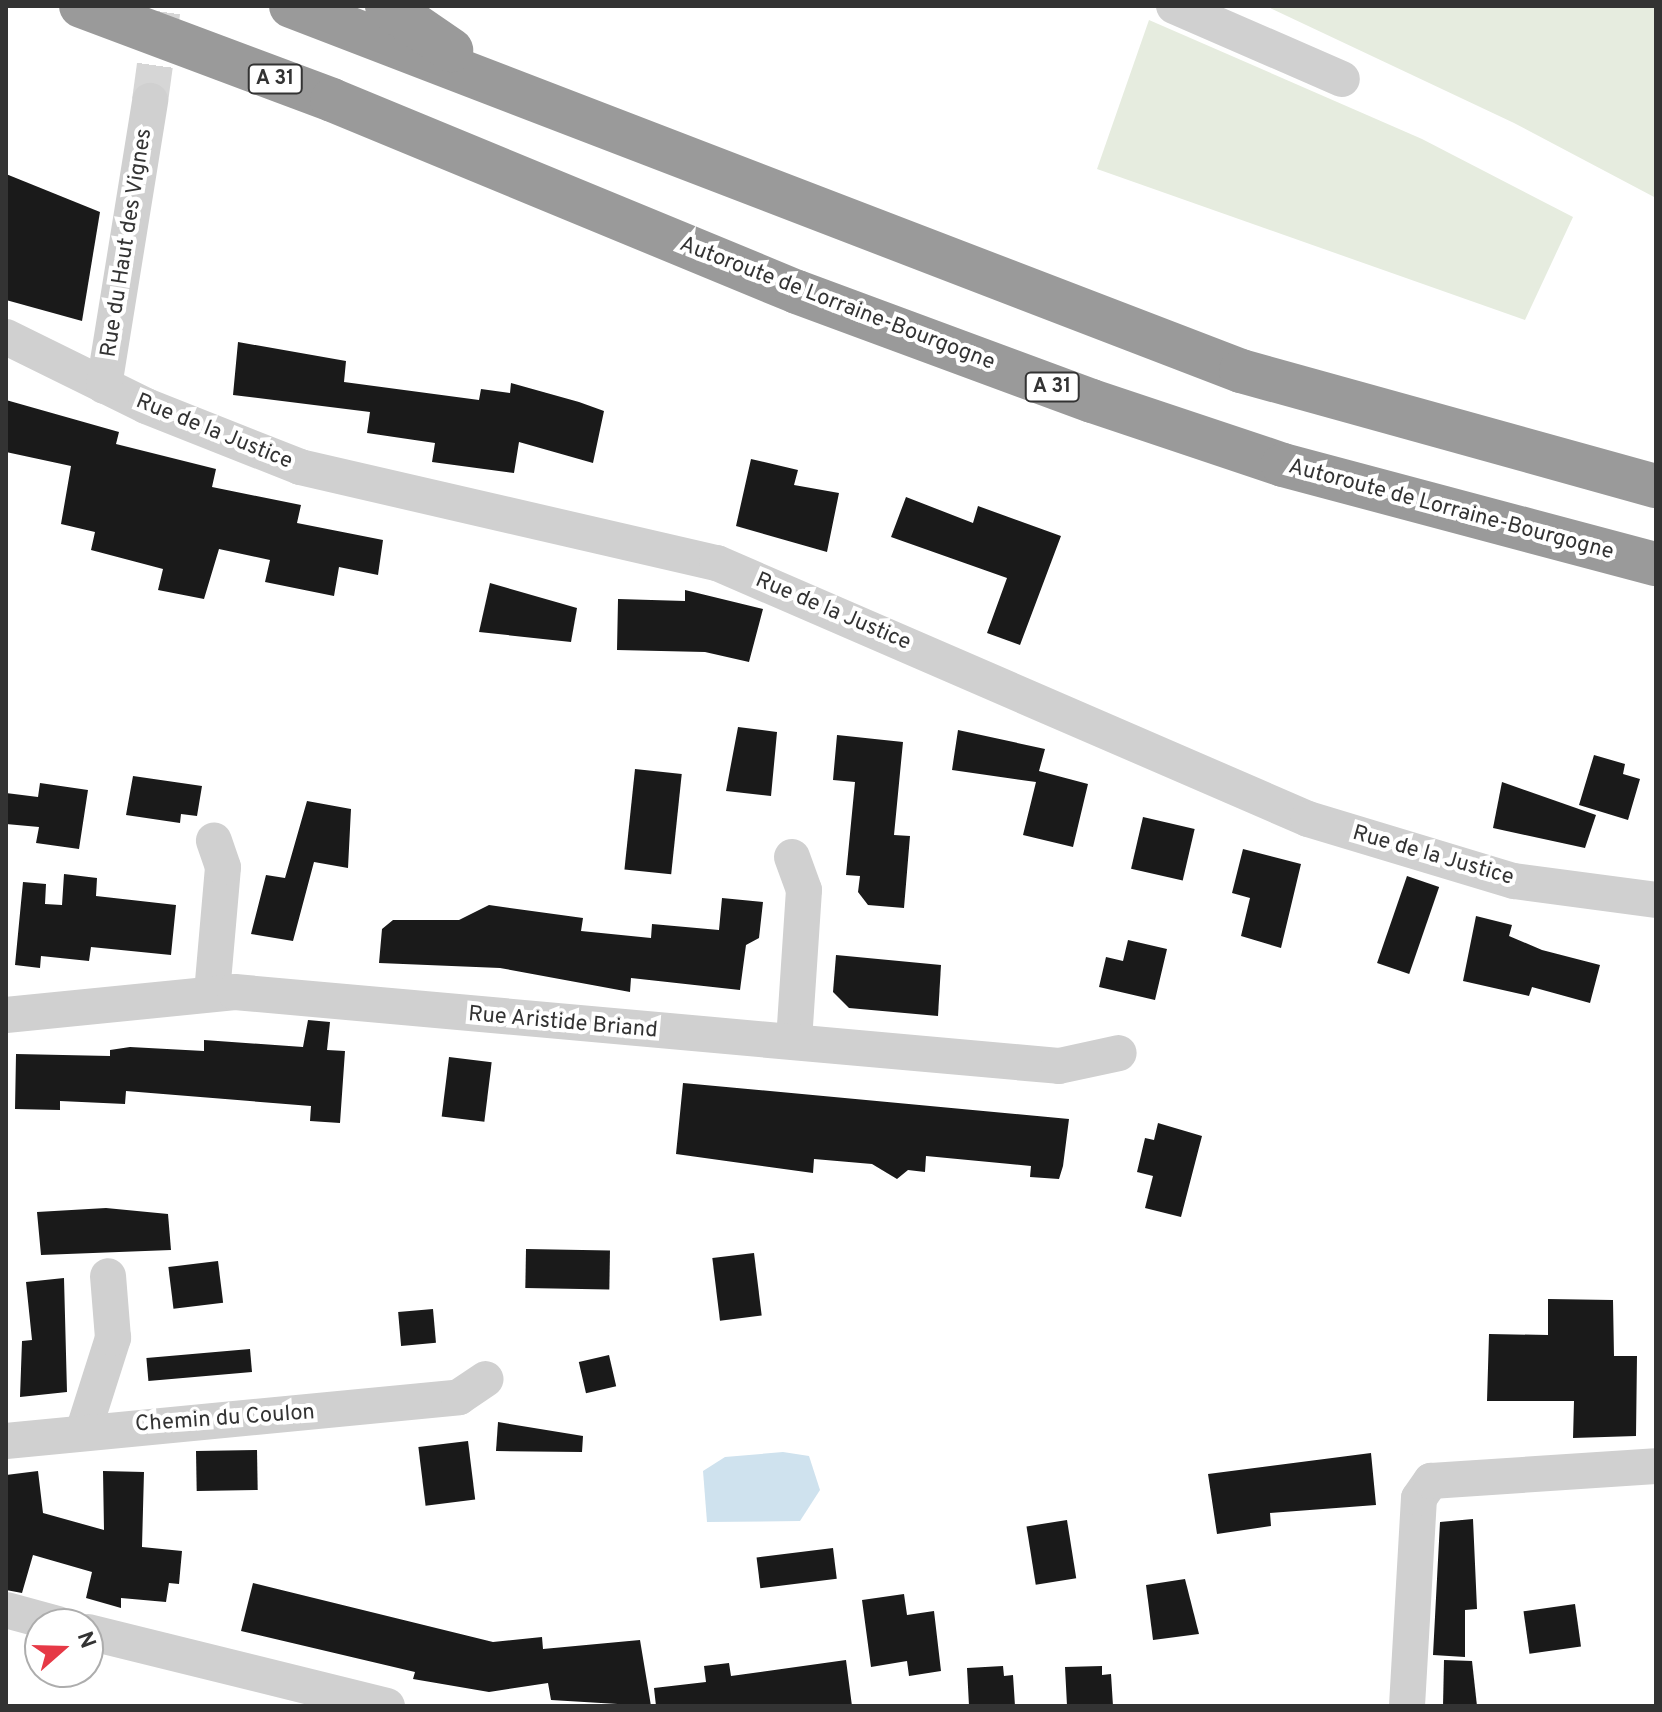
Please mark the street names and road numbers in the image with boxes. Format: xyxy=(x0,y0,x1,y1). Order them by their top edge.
road number: A 31 xyxy=(247,63,303,95)
street label: Rue du Haut des Vignes xyxy=(96,126,158,360)
street label: Autoroute de Lorraine-Bourgogne xyxy=(676,232,998,376)
road number: A 31 xyxy=(1024,371,1080,403)
street label: Rue de la Justice xyxy=(132,389,296,475)
street label: Autoroute de Lorraine-Bourgogne xyxy=(1286,454,1616,566)
street label: Rue de la Justice xyxy=(751,567,915,657)
street label: Rue de la Justice xyxy=(1349,820,1517,892)
street label: Rue Aristide Briand xyxy=(467,1002,659,1044)
street label: Chemin du Coulon xyxy=(134,1400,316,1438)

